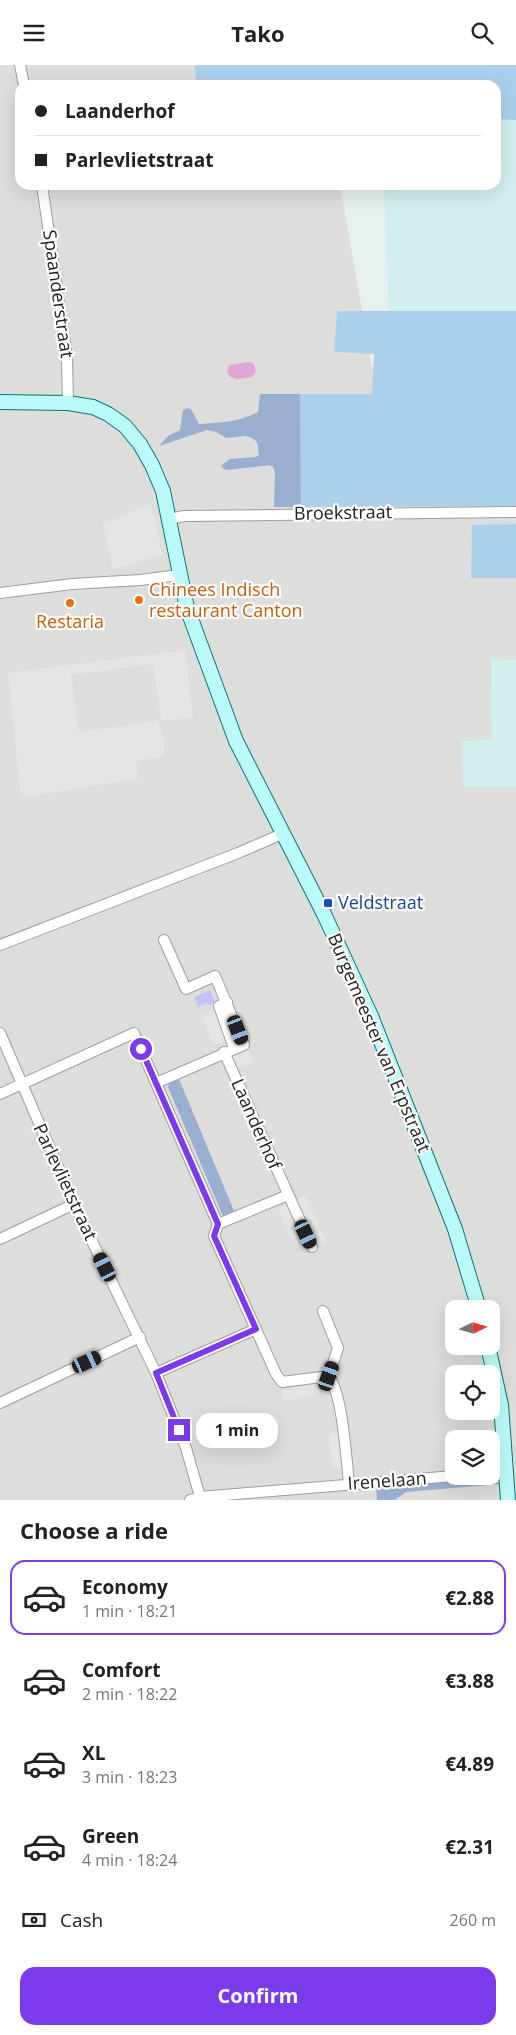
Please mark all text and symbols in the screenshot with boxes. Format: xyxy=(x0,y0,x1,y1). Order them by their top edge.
text: Tako xyxy=(231,18,285,48)
icon: menu xyxy=(20,19,48,47)
icon: search xyxy=(468,19,496,47)
text: Laanderhof xyxy=(65,98,175,124)
text: Parlevlietstraat xyxy=(65,147,213,173)
street label: Spaanderstraat xyxy=(38,228,80,359)
street label: Broekstraat xyxy=(294,499,392,525)
place label: Chinees Indisch restaurant Canton xyxy=(149,577,303,622)
marker: Chinees Indisch restaurant Canton xyxy=(133,594,145,606)
marker: Restaria xyxy=(64,597,76,609)
place label: Restaria xyxy=(36,609,104,633)
place label: Veldstraat xyxy=(338,890,423,914)
marker: Veldstraat xyxy=(322,897,334,909)
street label: Burgemeester van Erpstraat xyxy=(323,929,437,1156)
car xyxy=(225,1013,250,1047)
route start xyxy=(130,1038,152,1060)
street label: Laanderhof xyxy=(226,1074,288,1174)
street label: Parlevlietstraat xyxy=(28,1119,103,1244)
car xyxy=(292,1217,319,1251)
car xyxy=(91,1250,118,1284)
north arrow xyxy=(445,1300,500,1355)
map controls xyxy=(445,1300,500,1485)
car xyxy=(70,1349,103,1375)
car xyxy=(317,1359,340,1393)
button: locate xyxy=(445,1365,500,1420)
callout: 1 min xyxy=(196,1413,279,1447)
route end xyxy=(168,1419,190,1441)
text: 1 min xyxy=(215,1419,259,1441)
button: layers xyxy=(445,1430,500,1485)
street label: Irenelaan xyxy=(347,1465,427,1495)
text: Choose a ride xyxy=(20,1515,168,1545)
text: Economy xyxy=(82,1574,168,1600)
icon: car xyxy=(22,1575,67,1620)
text: €2.88 xyxy=(445,1585,494,1611)
text: 1 min · 18:21 xyxy=(82,1600,177,1622)
text: Comfort xyxy=(82,1657,161,1683)
icon: car xyxy=(22,1658,67,1703)
text: €3.88 xyxy=(445,1668,494,1694)
text: 2 min · 18:22 xyxy=(82,1683,177,1705)
text: XL xyxy=(82,1740,105,1766)
icon: car xyxy=(22,1741,67,1786)
text: €4.89 xyxy=(445,1751,494,1777)
text: 3 min · 18:23 xyxy=(82,1766,177,1788)
text: Green xyxy=(82,1823,139,1849)
icon: car xyxy=(22,1824,67,1869)
text: €2.31 xyxy=(445,1834,494,1860)
text: 4 min · 18:24 xyxy=(82,1849,177,1871)
icon: cash xyxy=(20,1906,48,1934)
text: Cash xyxy=(60,1907,103,1933)
text: 260 m xyxy=(450,1909,496,1931)
button: Confirm xyxy=(20,1967,496,2025)

